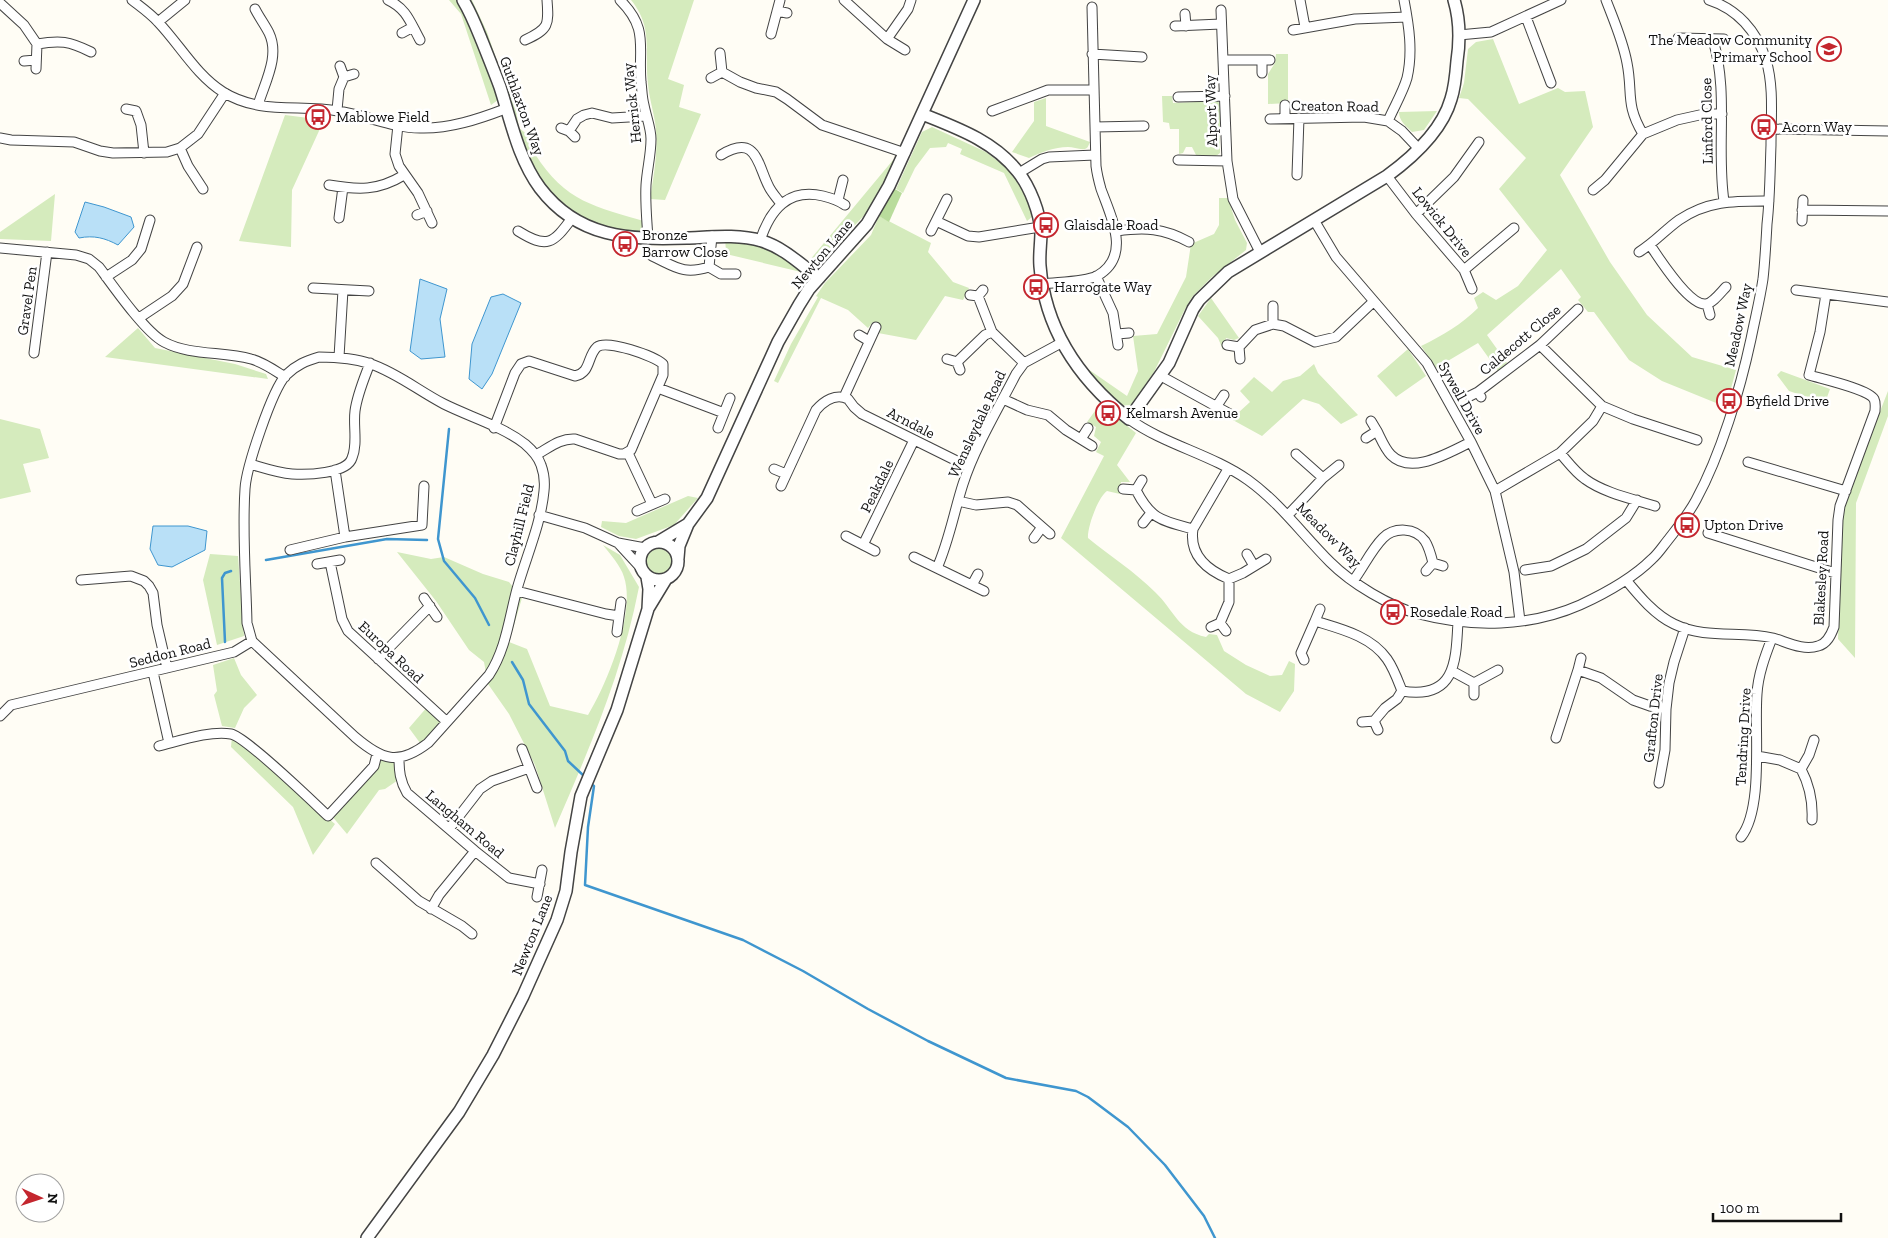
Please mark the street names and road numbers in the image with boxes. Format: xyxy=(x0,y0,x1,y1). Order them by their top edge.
street label: Guthlaxton Way xyxy=(496,54,548,158)
street label: Herrick Way xyxy=(619,62,645,144)
street label: Alport Way xyxy=(1201,74,1221,147)
street label: Linford Close xyxy=(1697,78,1717,164)
street label: Creaton Road xyxy=(1291,96,1380,116)
street label: Lowick Drive xyxy=(1408,183,1476,261)
street label: Newton Lane xyxy=(788,215,856,293)
street label: Gravel Pen xyxy=(13,265,41,337)
street label: Meadow Way xyxy=(1720,281,1756,368)
street label: Caldecott Close xyxy=(1476,301,1564,379)
street label: Sywell Drive xyxy=(1435,358,1489,438)
street label: Wensleydale Road xyxy=(944,367,1010,480)
street label: Arndale xyxy=(884,403,938,443)
street label: Peakdale xyxy=(856,457,898,515)
street label: Clayhill Field xyxy=(500,481,538,568)
street label: Meadow Way xyxy=(1293,499,1366,572)
street label: Blakesley Road xyxy=(1810,529,1833,626)
street label: Europa Road xyxy=(355,617,428,687)
street label: Seddon Road xyxy=(127,634,213,672)
street label: Grafton Drive xyxy=(1639,673,1667,763)
street label: Tendring Drive xyxy=(1731,687,1755,787)
street label: Langham Road xyxy=(422,786,508,862)
street label: Newton Lane xyxy=(508,892,556,978)

